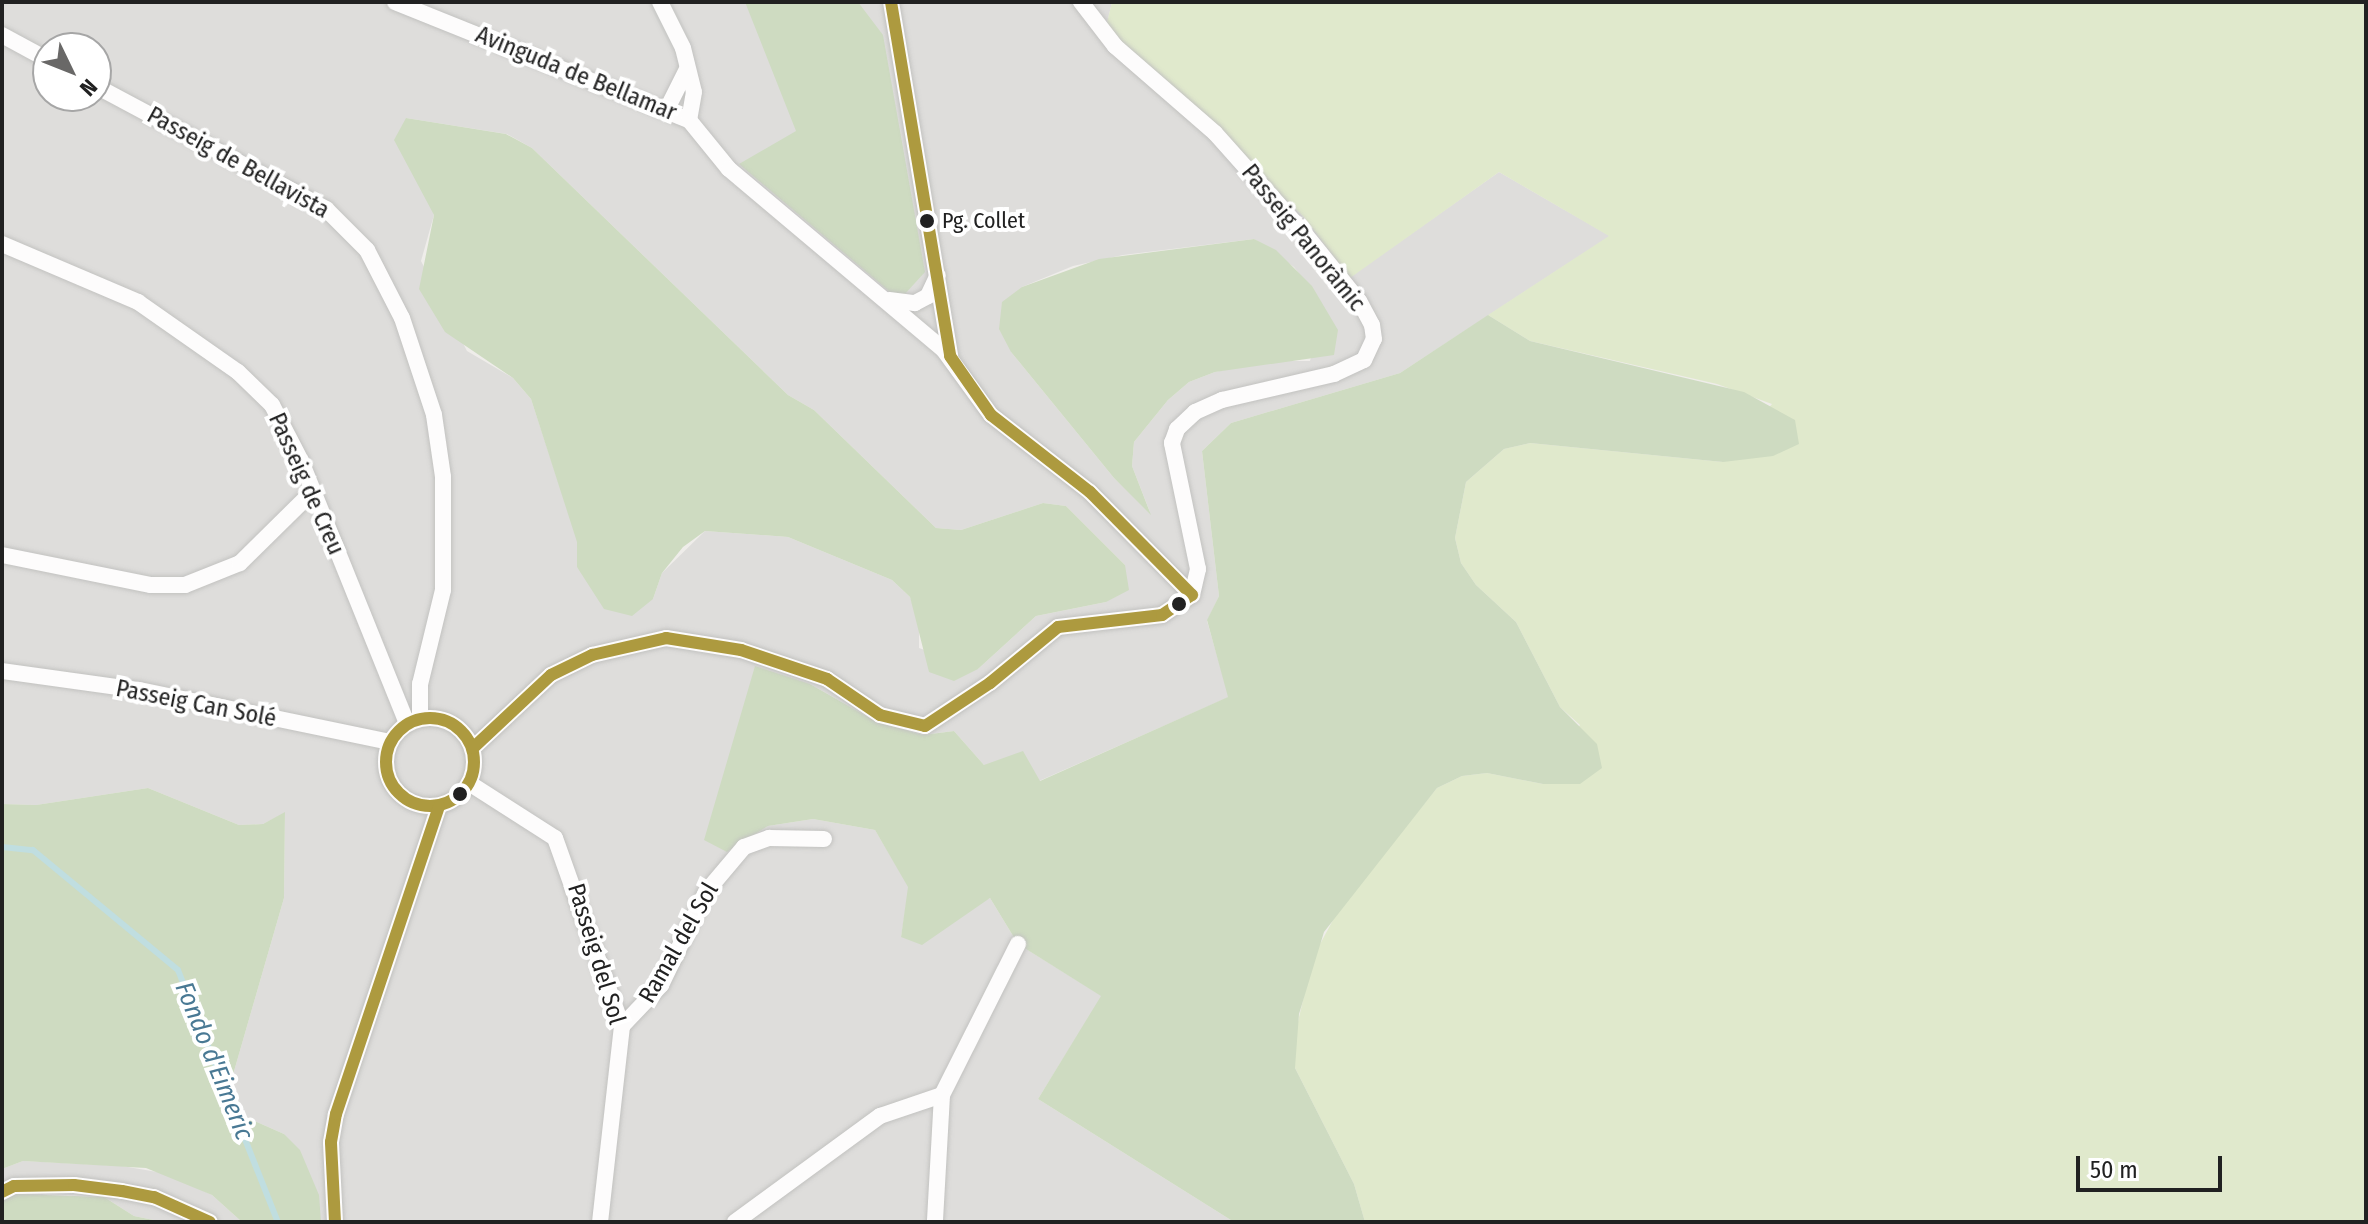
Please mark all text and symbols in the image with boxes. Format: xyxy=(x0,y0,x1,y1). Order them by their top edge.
street label: Avinguda de Bellamar xyxy=(471,21,681,127)
north arrow xyxy=(32,32,112,112)
text: N xyxy=(74,73,103,101)
street label: Passeig de Bellavista xyxy=(142,101,334,225)
street label: Passeig Panoràmic xyxy=(1235,159,1371,317)
place label: Pg. Collet xyxy=(942,208,1025,234)
marker: Pg. Collet xyxy=(919,213,935,229)
street label: Passeig de Creu xyxy=(262,409,350,559)
unlabelled marker xyxy=(1171,596,1187,612)
street label: Passeig Can Solé xyxy=(113,674,279,734)
unlabelled marker xyxy=(452,786,468,802)
street label: Ramal del Sol xyxy=(633,878,725,1008)
street label: Passeig del Sol xyxy=(561,880,631,1028)
water label: Fondo d'Eimeric xyxy=(168,977,260,1145)
scale bar xyxy=(2080,1140,2226,1190)
text: 50 m xyxy=(2090,1156,2138,1184)

